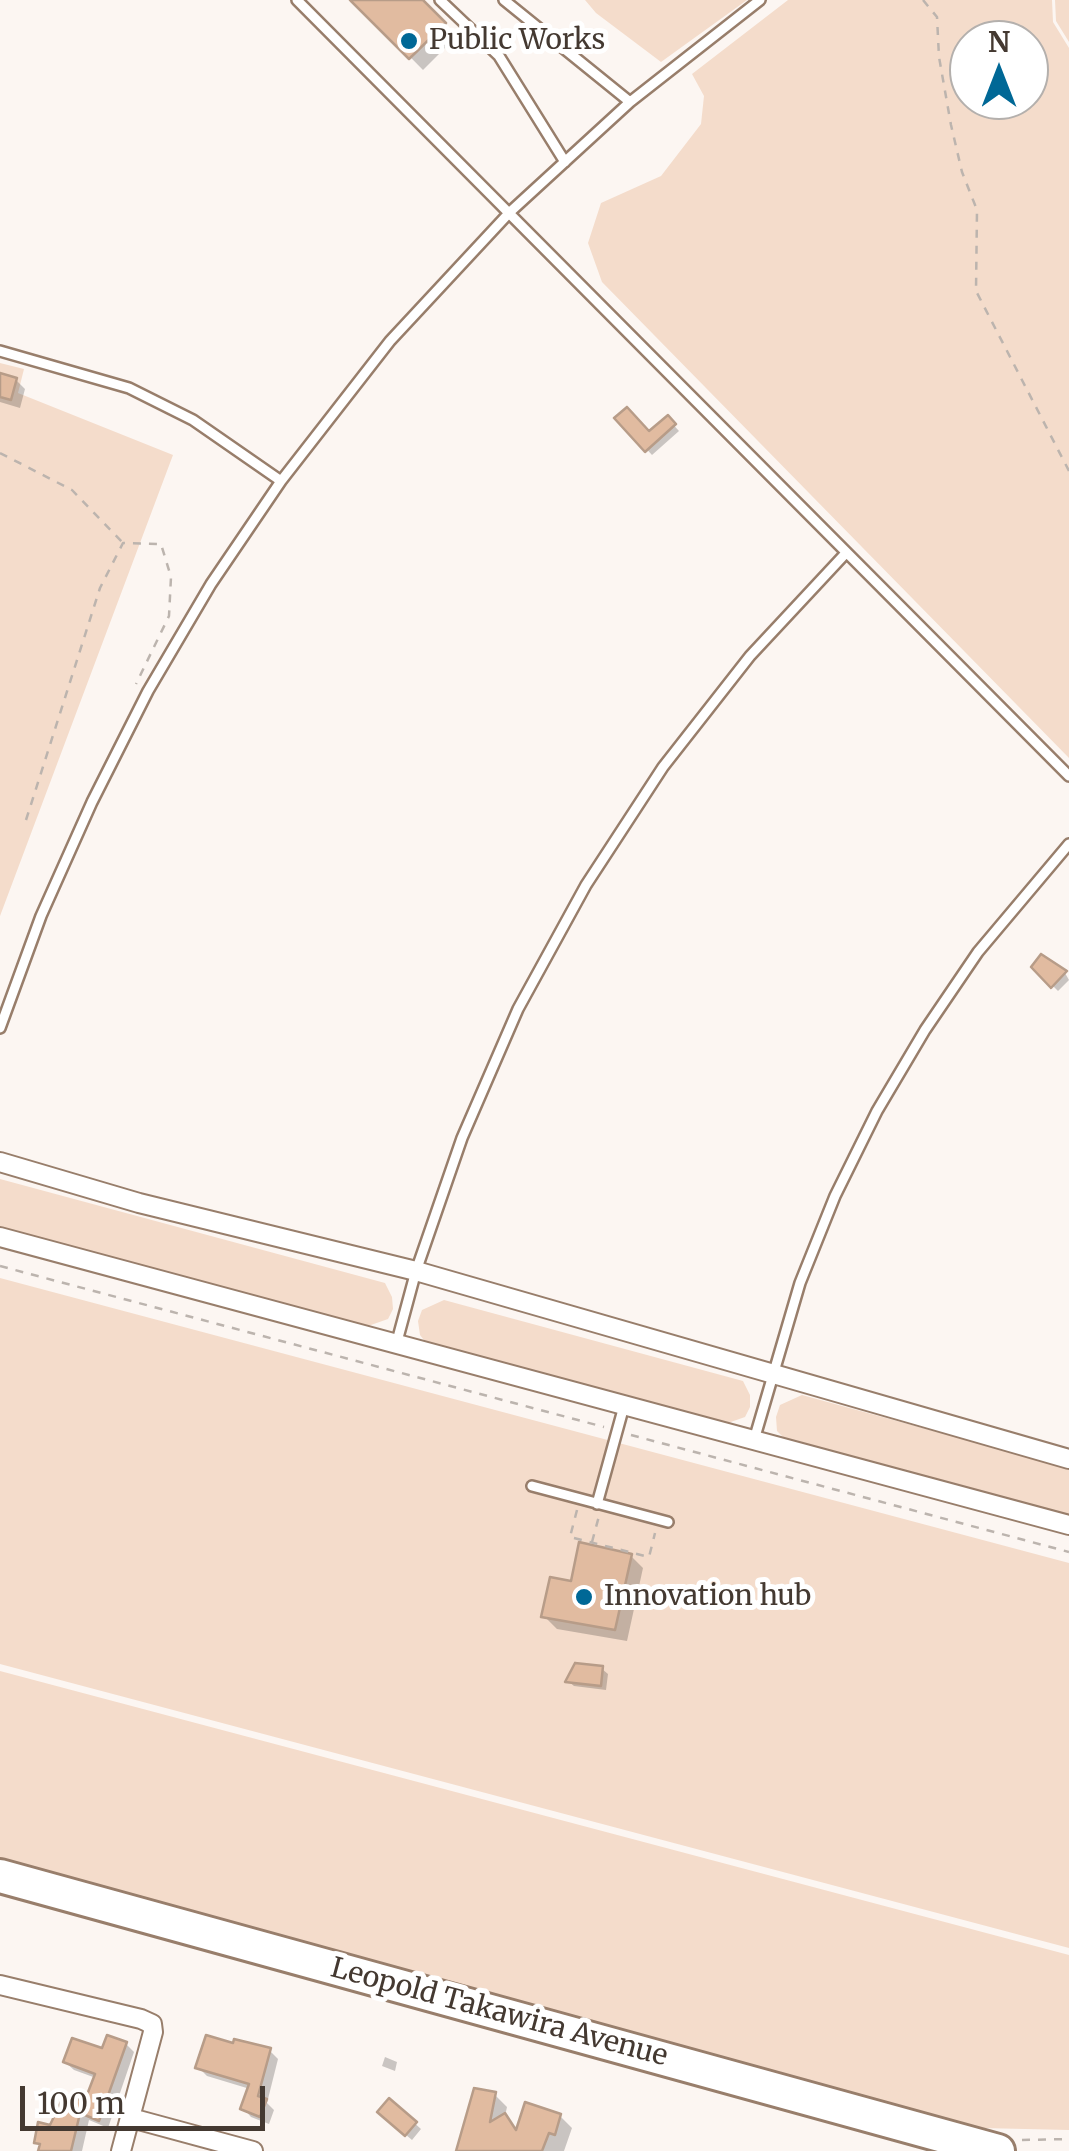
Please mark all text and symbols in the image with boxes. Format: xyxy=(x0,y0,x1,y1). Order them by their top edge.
north arrow xyxy=(949,20,1049,120)
place label: Public Works xyxy=(429,24,605,58)
text: N xyxy=(988,24,1010,60)
marker: Public Works xyxy=(398,30,420,52)
place label: Innovation hub xyxy=(604,1580,811,1614)
marker: Innovation hub xyxy=(573,1586,595,1608)
street label: Leopold Takawira Avenue xyxy=(327,1952,671,2074)
scale bar xyxy=(25,2066,270,2128)
text: 100 m xyxy=(37,2084,125,2122)

